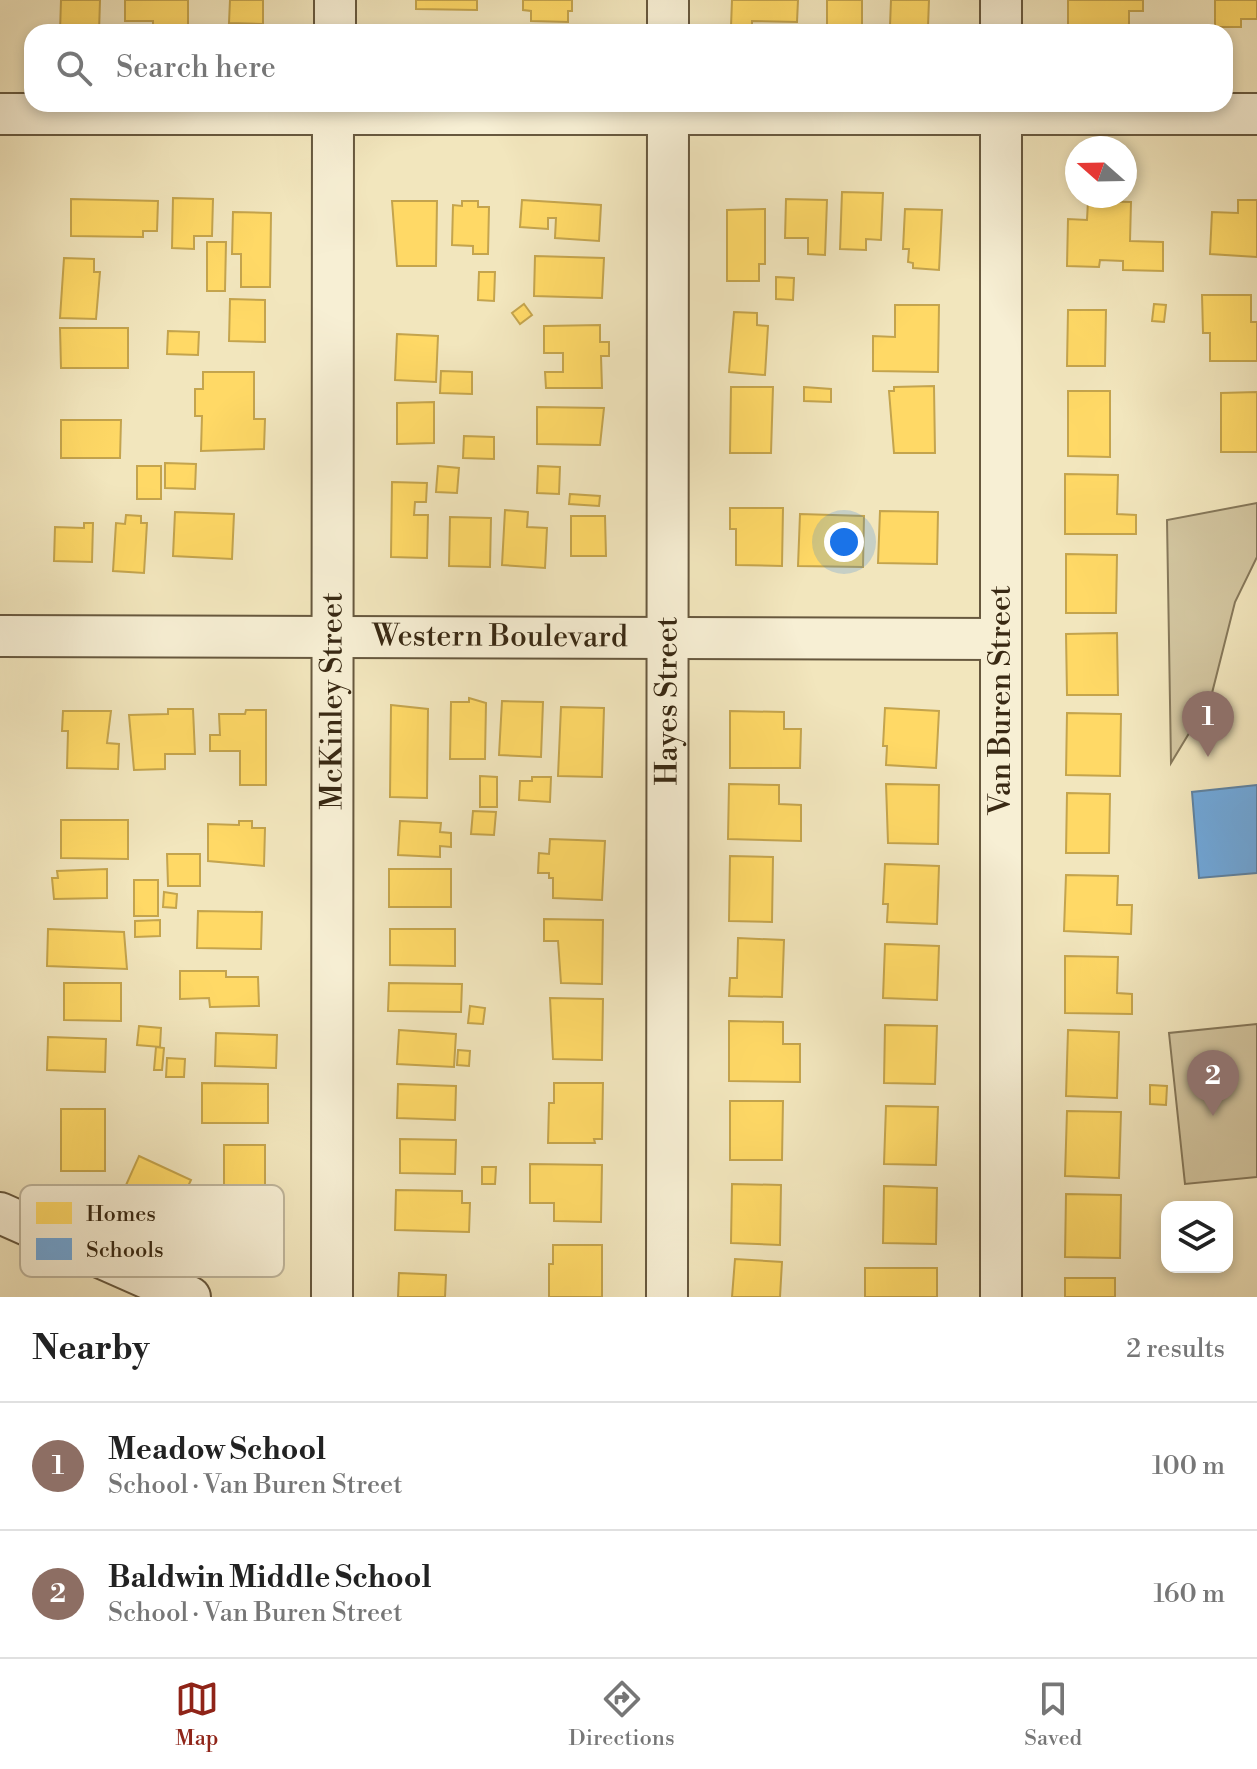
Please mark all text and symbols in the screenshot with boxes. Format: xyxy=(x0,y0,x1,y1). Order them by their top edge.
search box xyxy=(24,24,1233,112)
icon: search xyxy=(52,46,96,90)
text: Search here xyxy=(116,49,276,87)
north arrow xyxy=(1065,136,1137,208)
your location xyxy=(824,522,864,562)
street label: Van Buren Street xyxy=(982,585,1020,816)
street label: McKinley Street xyxy=(313,592,352,810)
street label: Hayes Street xyxy=(648,616,687,786)
street label: Western Boulevard xyxy=(371,617,628,656)
pin: 1 xyxy=(1182,691,1234,757)
pin: 2 xyxy=(1187,1050,1239,1116)
legend xyxy=(20,1185,284,1277)
text: Homes xyxy=(86,1201,156,1228)
map controls xyxy=(1161,1201,1233,1273)
button: layers xyxy=(1161,1201,1233,1273)
text: Schools xyxy=(86,1237,164,1264)
text: Nearby xyxy=(32,1328,150,1370)
text: 2 results xyxy=(1126,1333,1225,1365)
text: Meadow School xyxy=(108,1431,326,1469)
text: 1 xyxy=(52,1450,64,1482)
text: 100 m xyxy=(1152,1450,1225,1482)
text: School · Van Buren Street xyxy=(108,1469,402,1501)
text: Baldwin Middle School xyxy=(108,1559,431,1597)
text: 2 xyxy=(50,1578,66,1610)
text: 160 m xyxy=(1154,1578,1225,1610)
text: School · Van Buren Street xyxy=(108,1597,402,1629)
tab: Map xyxy=(175,1677,219,1752)
tab: Directions xyxy=(569,1677,675,1752)
tab: Saved xyxy=(1024,1677,1082,1752)

